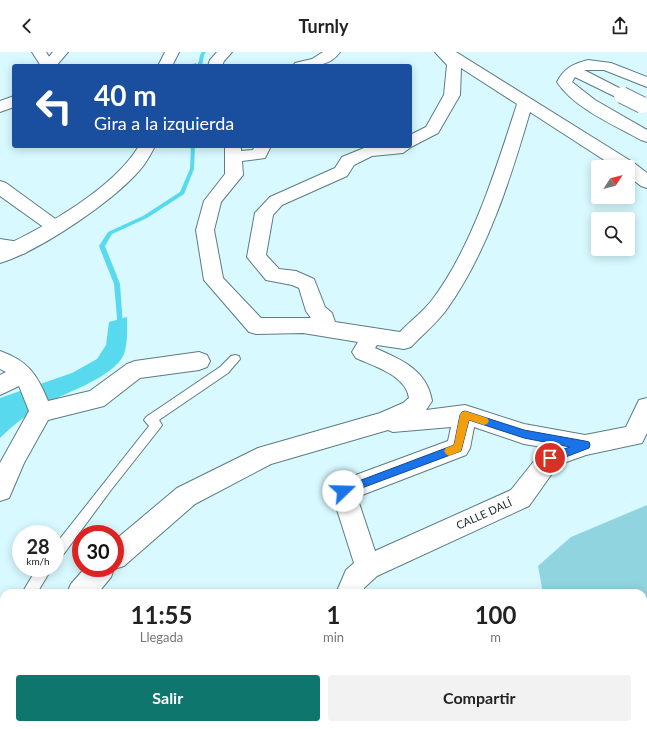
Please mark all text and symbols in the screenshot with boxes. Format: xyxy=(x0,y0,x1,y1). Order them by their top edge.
icon: back xyxy=(16,15,38,37)
text: Turnly xyxy=(298,15,349,37)
icon: share xyxy=(609,15,631,37)
text: 40 m xyxy=(94,78,157,112)
icon: left xyxy=(28,80,80,132)
text: Gira a la izquierda xyxy=(94,112,234,134)
north arrow xyxy=(591,160,635,204)
map controls xyxy=(591,160,635,256)
button: search xyxy=(591,212,635,256)
pin xyxy=(533,441,567,475)
icon: arrive xyxy=(539,447,561,469)
position arrow xyxy=(322,470,364,512)
street label: CALLE DALÍ xyxy=(454,495,514,532)
speed limit sign: 30 xyxy=(72,525,124,577)
text: 28 xyxy=(26,534,50,558)
text: km/h xyxy=(26,555,50,567)
text: 11:55 xyxy=(131,600,192,629)
text: 1 xyxy=(327,600,341,629)
text: 100 xyxy=(475,600,516,629)
text: Llegada xyxy=(140,629,183,645)
text: min xyxy=(323,629,344,645)
text: m xyxy=(490,629,501,645)
button: Salir xyxy=(16,675,320,721)
button: Compartir xyxy=(328,675,631,721)

